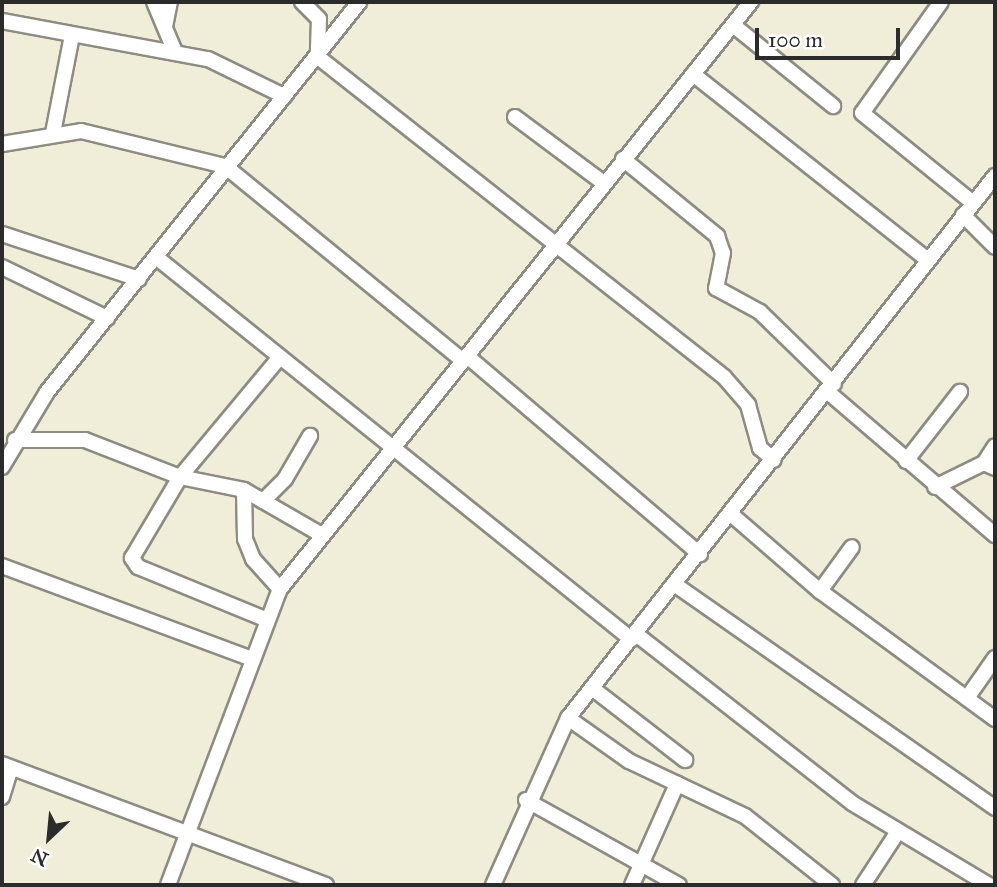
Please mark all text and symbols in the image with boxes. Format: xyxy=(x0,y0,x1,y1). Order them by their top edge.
scale bar xyxy=(759,14,904,58)
text: 100 m xyxy=(768,27,823,53)
north arrow xyxy=(14,803,84,873)
text: N xyxy=(27,843,52,871)

